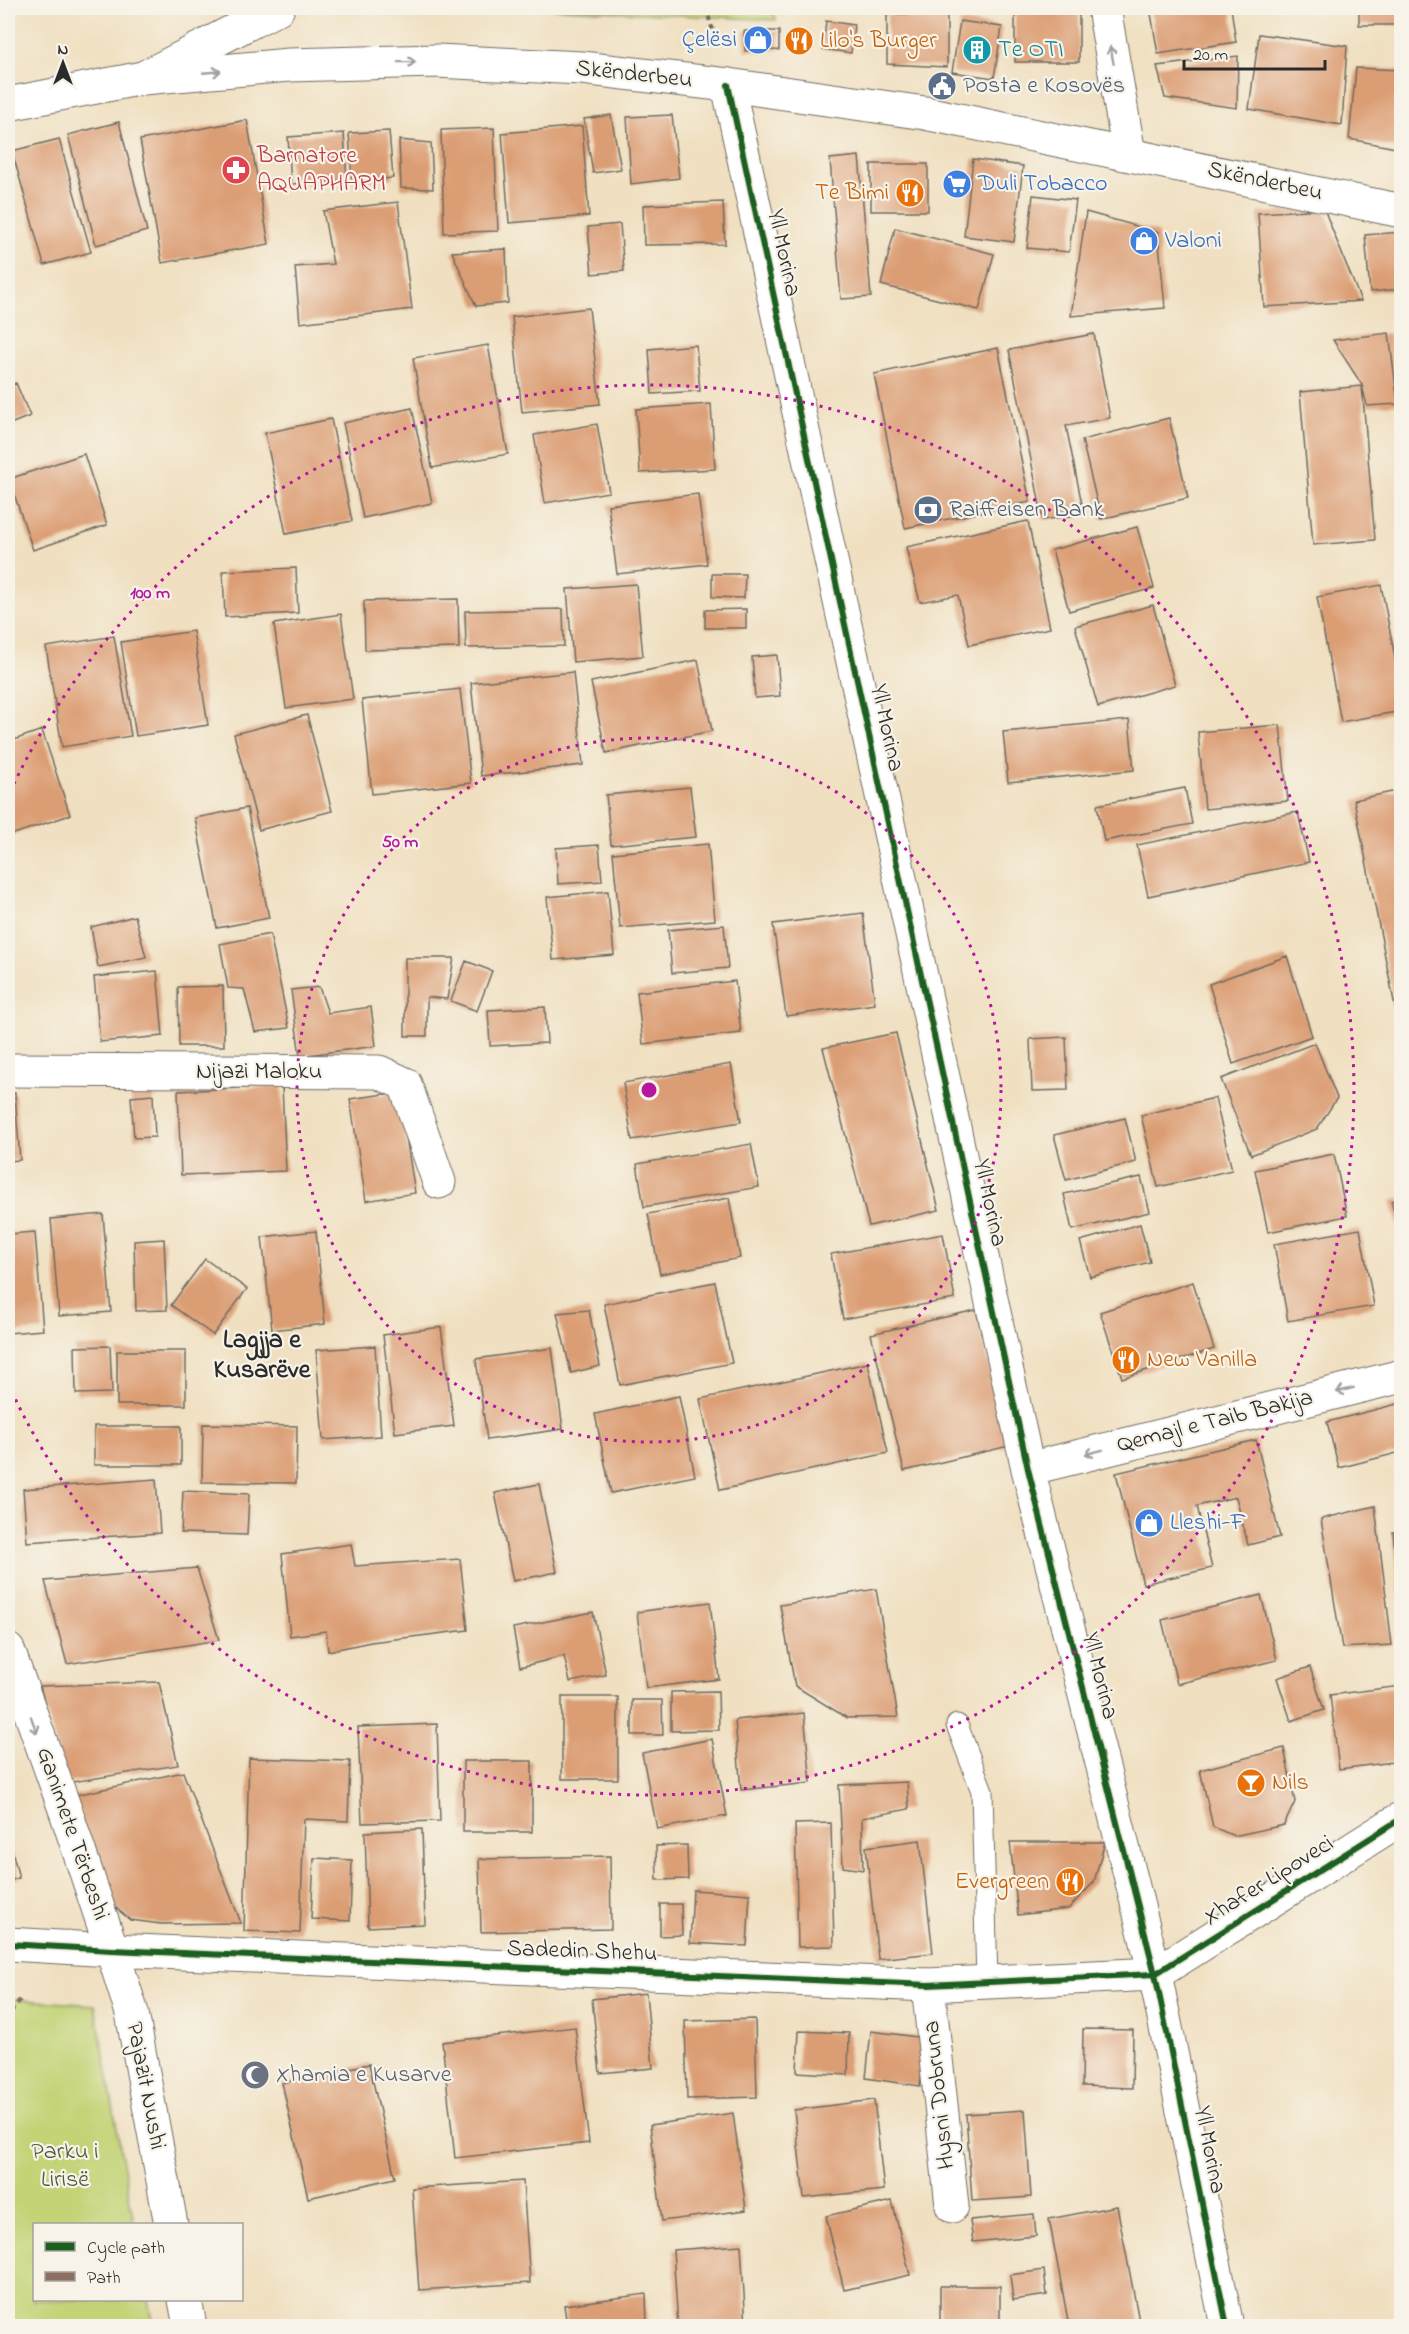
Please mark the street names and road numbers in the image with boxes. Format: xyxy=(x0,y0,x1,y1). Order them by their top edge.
street label: Skënderbeu xyxy=(574,51,694,99)
street label: Skënderbeu xyxy=(1204,153,1326,211)
street label: Yll Morina xyxy=(757,206,809,300)
street label: Yll Morina xyxy=(860,681,912,775)
street label: Nijazi Maloku xyxy=(196,1055,322,1090)
street label: Yll Morina xyxy=(963,1156,1015,1250)
street label: Qemajl e Taib Bakija xyxy=(1113,1381,1317,1463)
street label: Yll Morina xyxy=(1071,1629,1127,1723)
street label: Ganimete Tërbeshi xyxy=(26,1743,118,1925)
street label: Xhafer Lipoveci xyxy=(1197,1827,1341,1935)
street label: Sadedin Shehu xyxy=(506,1932,658,1972)
street label: Pajazit Nushi xyxy=(115,2019,175,2153)
street label: Hysni Dobruna xyxy=(915,2019,966,2171)
street label: Yll Morina xyxy=(1183,2103,1235,2197)

